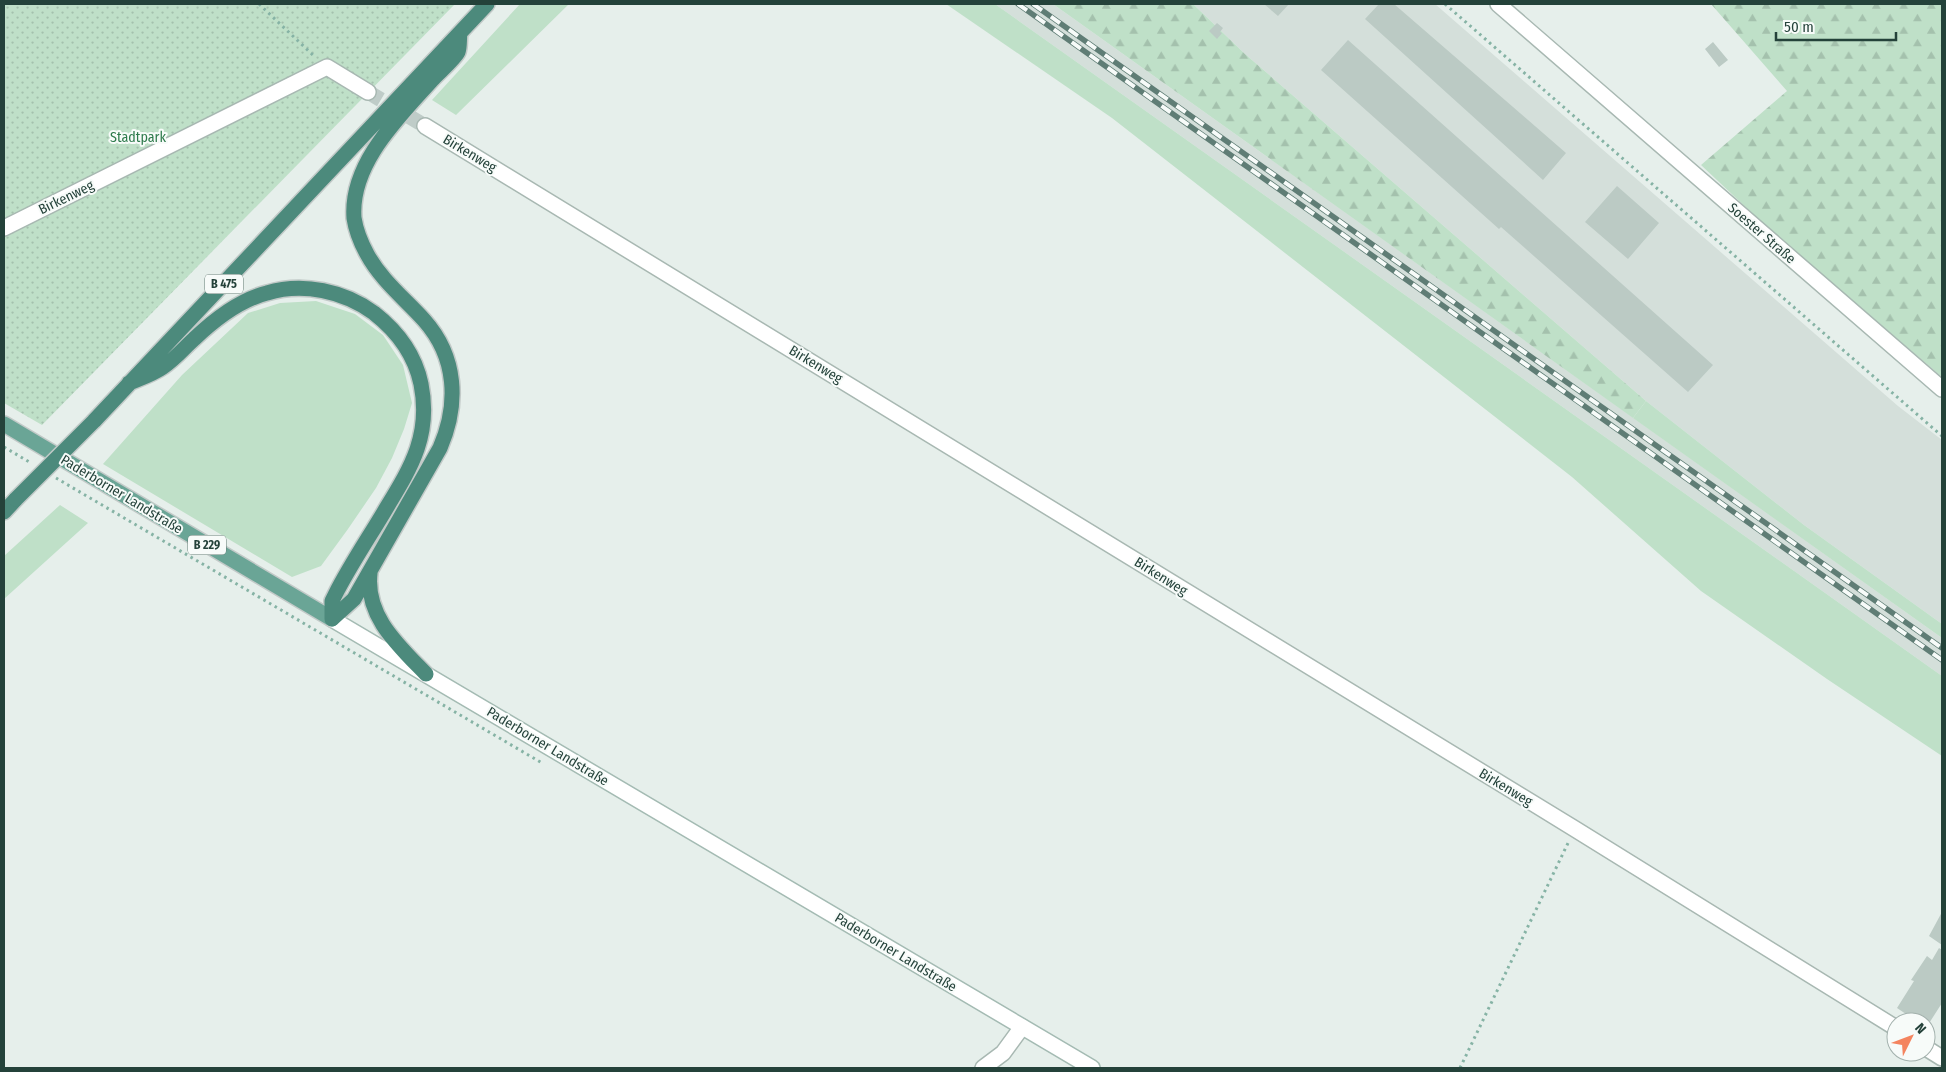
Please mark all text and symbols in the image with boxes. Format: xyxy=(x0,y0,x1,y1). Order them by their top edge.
scale bar xyxy=(1776,10,1896,42)
text: 50 m xyxy=(1784,18,1814,36)
park label: Stadtpark xyxy=(110,129,166,146)
street label: Birkenweg xyxy=(440,131,500,176)
street label: Birkenweg xyxy=(36,177,97,218)
street label: Soester Straße xyxy=(1724,199,1799,267)
road number: B 475 xyxy=(205,274,243,294)
street label: Birkenweg xyxy=(786,342,846,387)
street label: Paderborner Landstraße xyxy=(58,451,186,538)
road number: B 229 xyxy=(188,536,226,554)
street label: Birkenweg xyxy=(1131,553,1191,600)
street label: Paderborner Landstraße xyxy=(484,703,612,790)
street label: Birkenweg xyxy=(1476,765,1536,810)
street label: Paderborner Landstraße xyxy=(832,909,960,996)
north arrow xyxy=(1886,1012,1936,1062)
text: N xyxy=(1911,1020,1929,1037)

